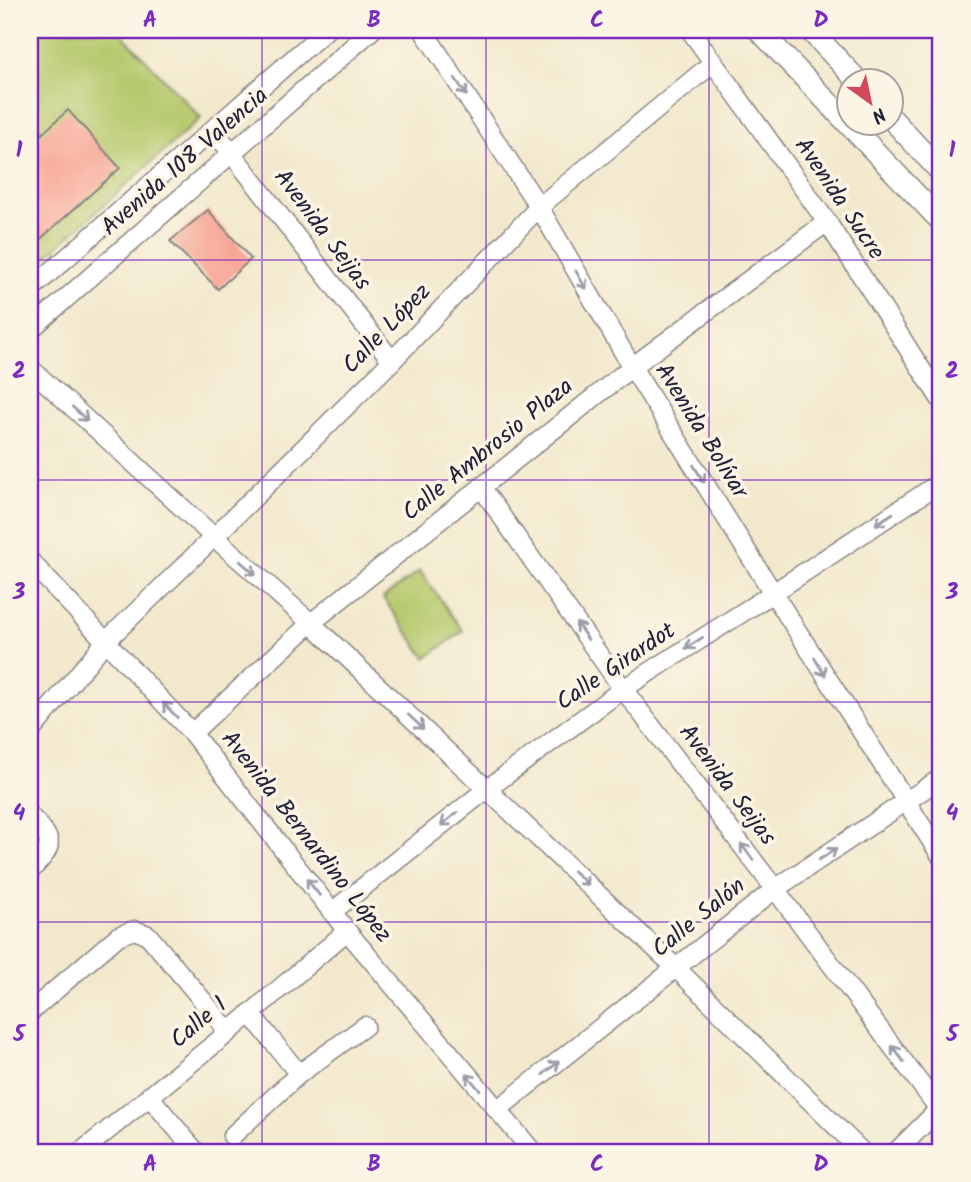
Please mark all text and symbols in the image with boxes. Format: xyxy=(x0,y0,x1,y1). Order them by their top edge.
text: A xyxy=(143,3,157,39)
text: B xyxy=(367,3,381,39)
text: C xyxy=(590,3,604,39)
text: D xyxy=(813,3,829,39)
north arrow xyxy=(834,66,904,136)
one-way arrow xyxy=(453,77,468,96)
street label: Avenida 108 Valencia xyxy=(92,78,278,246)
text: N xyxy=(865,99,891,130)
street label: Avenida Sucre xyxy=(784,130,895,268)
text: 1 xyxy=(16,133,23,169)
text: 1 xyxy=(949,133,956,169)
street label: Avenida Seijas xyxy=(263,161,381,299)
one-way arrow xyxy=(575,269,589,289)
street label: Calle López xyxy=(333,274,441,384)
text: 2 xyxy=(12,354,26,390)
text: 2 xyxy=(945,354,959,390)
street label: Avenida Bolívar xyxy=(644,355,759,508)
street label: Calle Ambrosio Plaza xyxy=(394,368,582,532)
one-way arrow xyxy=(71,406,88,423)
one-way arrow xyxy=(693,464,707,484)
one-way arrow xyxy=(875,513,895,527)
one-way arrow xyxy=(239,560,257,576)
text: 3 xyxy=(12,575,26,611)
text: 3 xyxy=(945,575,959,611)
street label: Calle Girardot xyxy=(548,612,684,722)
one-way arrow xyxy=(575,622,589,641)
one-way arrow xyxy=(684,637,704,651)
one-way arrow xyxy=(813,657,828,676)
one-way arrow xyxy=(162,702,179,719)
one-way arrow xyxy=(407,713,424,730)
street label: Avenida Seijas xyxy=(668,716,786,854)
street label: Avenida Bernardino López xyxy=(210,722,402,952)
text: 4 xyxy=(13,796,26,832)
text: 4 xyxy=(946,796,959,832)
one-way arrow xyxy=(440,811,459,826)
one-way arrow xyxy=(740,844,755,862)
one-way arrow xyxy=(817,847,837,861)
street label: Calle Salón xyxy=(643,868,755,968)
one-way arrow xyxy=(572,869,589,886)
one-way arrow xyxy=(306,878,321,896)
street label: Calle 1 xyxy=(161,987,237,1059)
text: 5 xyxy=(12,1017,27,1053)
text: 5 xyxy=(945,1017,960,1053)
one-way arrow xyxy=(891,1045,906,1064)
one-way arrow xyxy=(541,1060,559,1075)
one-way arrow xyxy=(465,1073,481,1091)
text: A xyxy=(143,1147,157,1182)
text: B xyxy=(367,1147,381,1182)
text: C xyxy=(590,1147,604,1182)
text: D xyxy=(813,1147,829,1182)

